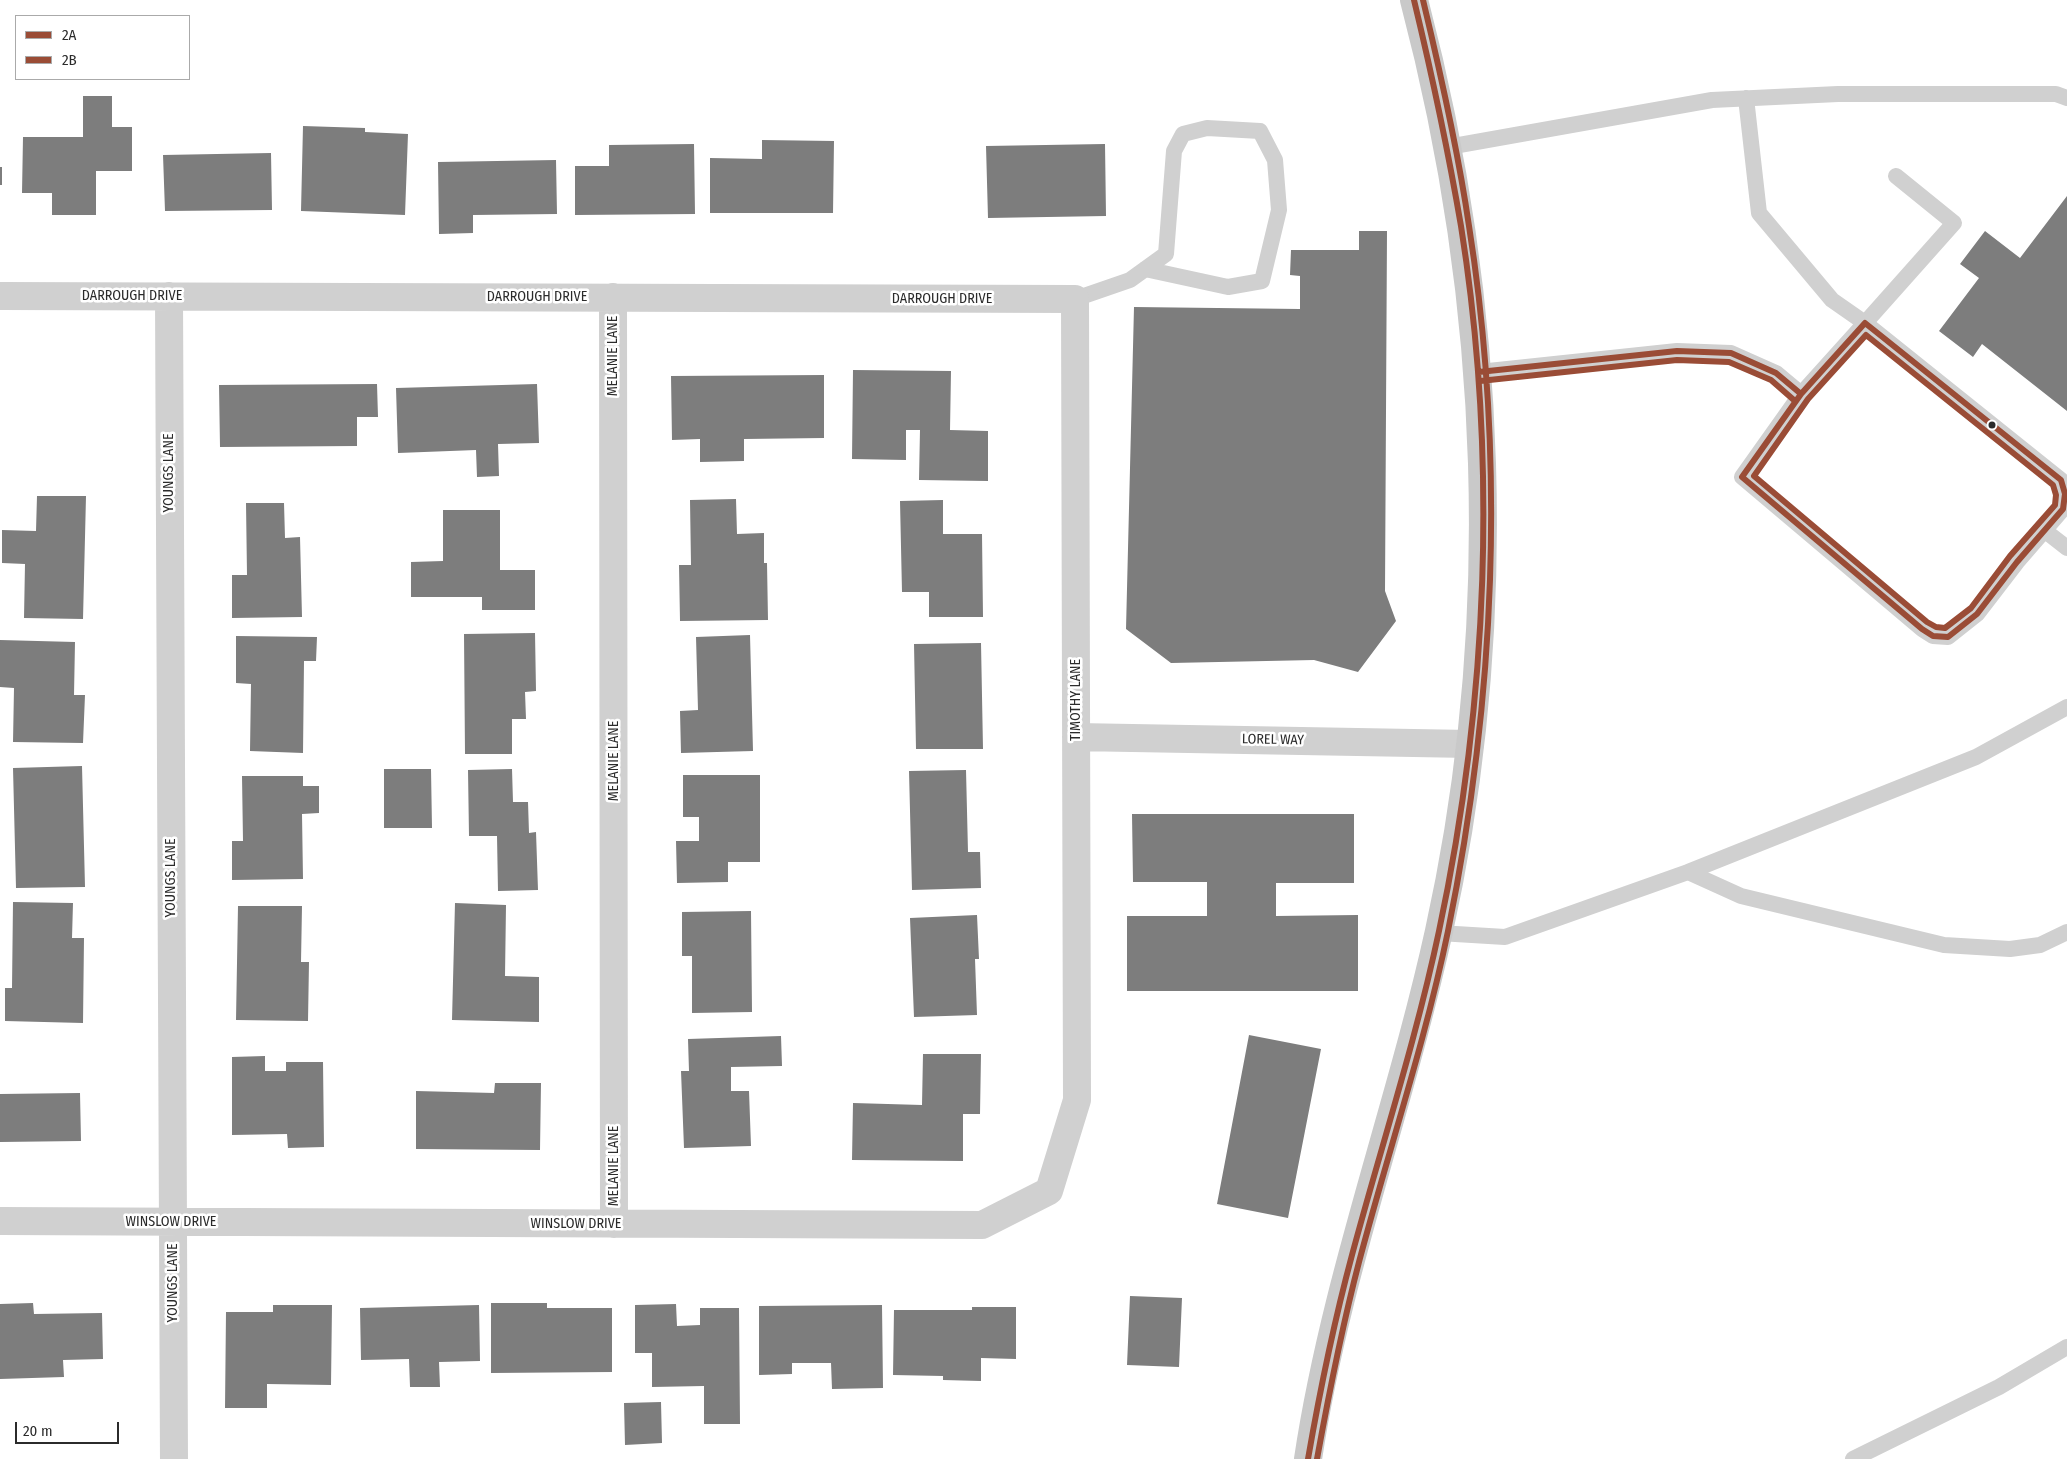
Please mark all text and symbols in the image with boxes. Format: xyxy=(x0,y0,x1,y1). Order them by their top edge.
legend xyxy=(15,15,190,80)
text: 2A xyxy=(62,26,77,44)
text: 2B xyxy=(62,51,77,69)
street label: DARROUGH DRIVE xyxy=(82,288,182,304)
street label: DARROUGH DRIVE xyxy=(487,289,587,305)
street label: DARROUGH DRIVE xyxy=(892,291,992,307)
street label: MELANIE LANE xyxy=(605,316,621,396)
unlabelled marker xyxy=(1987,420,1997,430)
street label: YOUNGS LANE xyxy=(161,434,177,512)
street label: TIMOTHY LANE xyxy=(1068,659,1084,741)
street label: MELANIE LANE xyxy=(606,721,622,801)
street label: LOREL WAY xyxy=(1242,731,1304,749)
street label: YOUNGS LANE xyxy=(163,839,179,917)
street label: MELANIE LANE xyxy=(606,1126,622,1206)
street label: WINSLOW DRIVE xyxy=(126,1214,216,1230)
street label: WINSLOW DRIVE xyxy=(531,1216,621,1232)
street label: YOUNGS LANE xyxy=(165,1244,181,1322)
scale bar xyxy=(18,1412,121,1444)
text: 20 m xyxy=(23,1422,53,1440)

